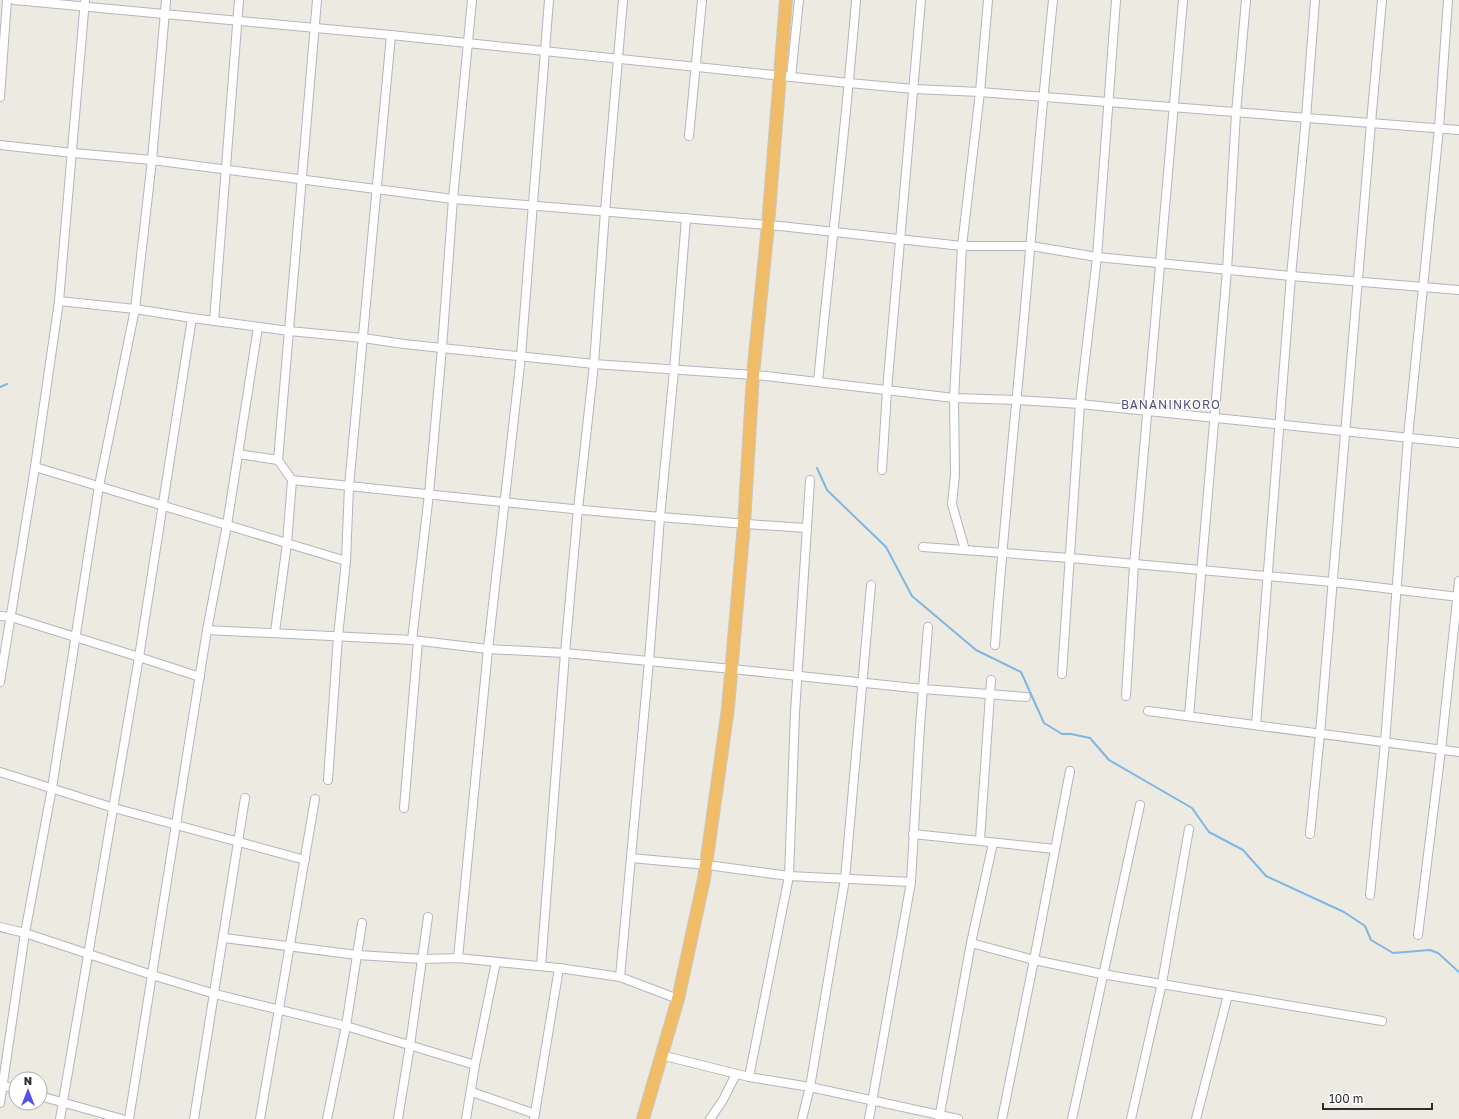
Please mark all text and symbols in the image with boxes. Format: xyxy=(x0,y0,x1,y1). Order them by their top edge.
district label: BANANINKORO xyxy=(1121,397,1221,412)
north arrow xyxy=(8,1071,48,1111)
text: N xyxy=(24,1074,32,1087)
scale bar xyxy=(1323,1085,1432,1111)
text: 100 m xyxy=(1329,1091,1363,1106)

